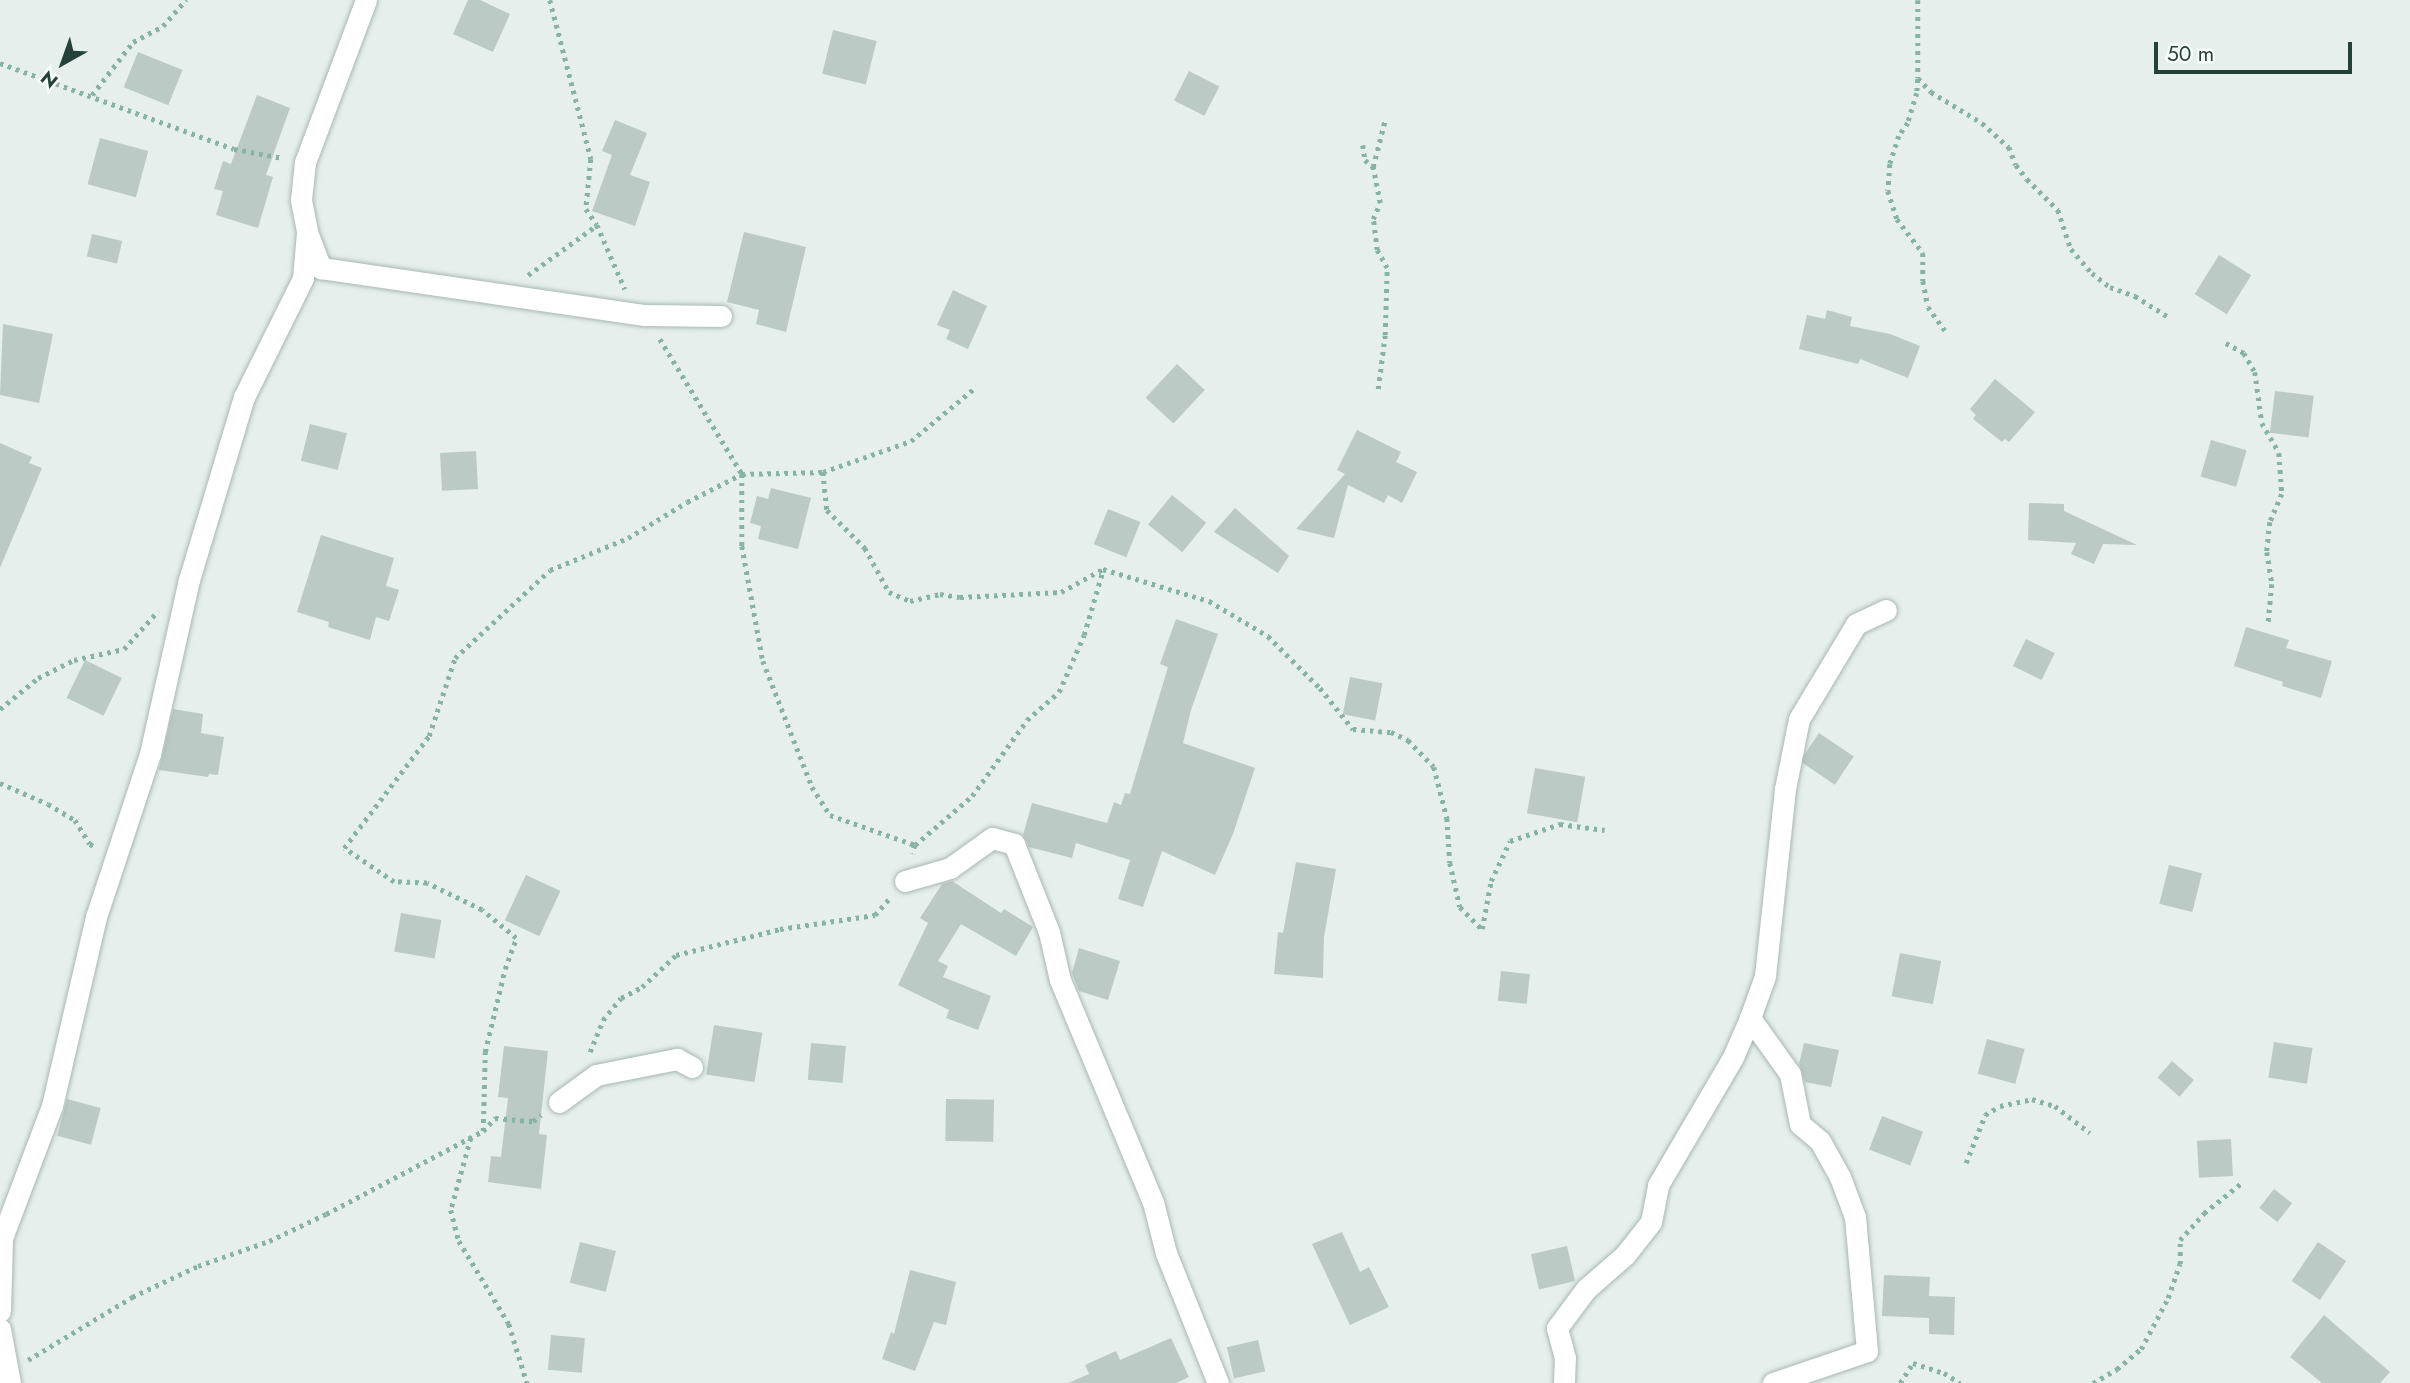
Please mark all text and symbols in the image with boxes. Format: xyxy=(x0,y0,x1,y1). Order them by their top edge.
north arrow xyxy=(28,28,98,98)
scale bar xyxy=(2158,28,2356,72)
text: 50 m xyxy=(2167,39,2214,69)
text: N xyxy=(35,64,64,95)

